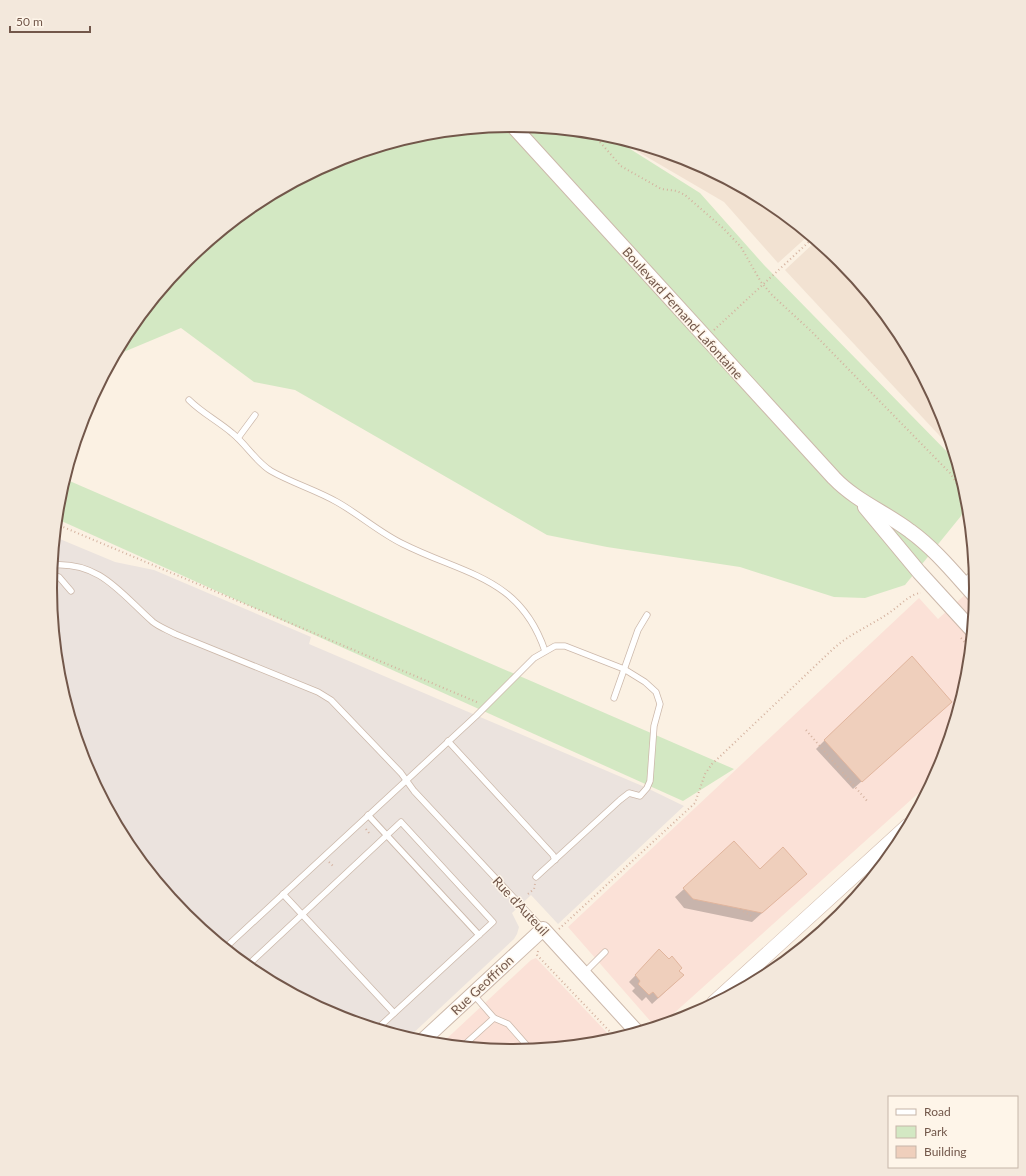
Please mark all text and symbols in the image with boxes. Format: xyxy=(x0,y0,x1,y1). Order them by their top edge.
scale bar xyxy=(10,8,90,34)
text: 50 m xyxy=(16,14,43,29)
street label: Boulevard Fernand-Lafontaine xyxy=(619,244,747,383)
street label: Rue d'Auteuil xyxy=(489,873,553,939)
street label: Rue Geoffrion xyxy=(447,952,517,1018)
legend xyxy=(888,1096,1018,1168)
text: Road xyxy=(924,1104,951,1119)
text: Park xyxy=(924,1124,948,1139)
text: Building xyxy=(924,1144,967,1159)

